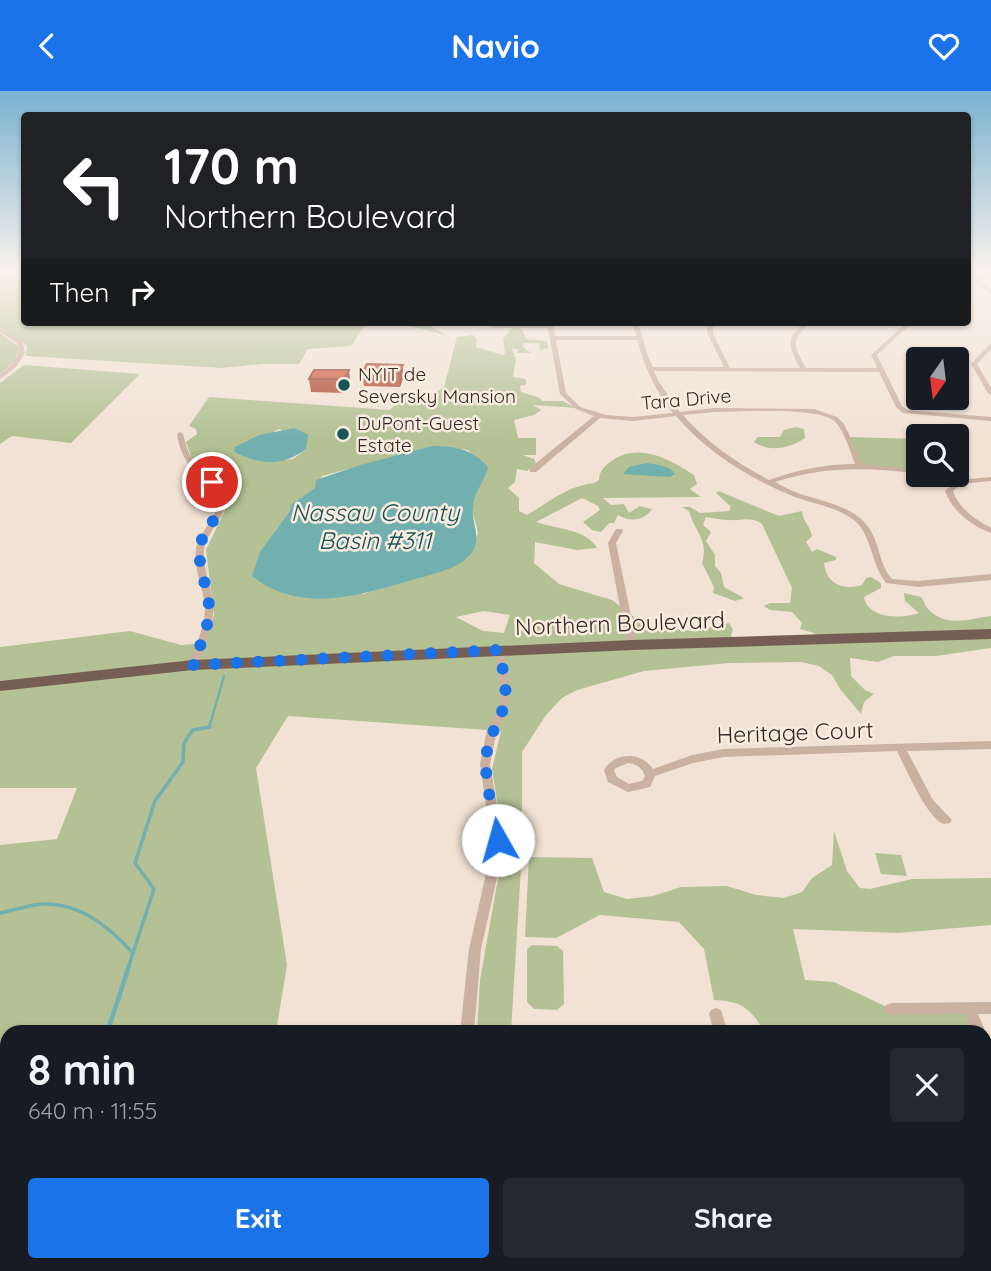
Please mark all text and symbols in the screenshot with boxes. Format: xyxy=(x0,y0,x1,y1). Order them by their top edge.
text: Navio xyxy=(451,26,540,66)
icon: back xyxy=(28,27,66,65)
icon: heart xyxy=(925,27,963,65)
text: 170 m xyxy=(164,135,299,196)
icon: left xyxy=(49,140,140,231)
text: Northern Boulevard xyxy=(164,196,456,236)
icon: right xyxy=(123,273,161,311)
text: Then xyxy=(49,276,109,309)
north arrow xyxy=(906,347,970,409)
map controls xyxy=(906,347,969,487)
place label: NYIT de Seversky Mansion xyxy=(358,362,516,408)
marker: NYIT de Seversky Mansion xyxy=(336,377,352,393)
street label: Tara Drive xyxy=(640,383,732,415)
place label: DuPont-Guest Estate xyxy=(357,411,479,457)
button: search xyxy=(906,424,969,487)
marker: DuPont-Guest Estate xyxy=(335,426,351,442)
pin xyxy=(182,452,242,512)
icon: arrive xyxy=(193,463,231,501)
water label: Nassau County Basin #311 xyxy=(291,497,461,555)
street label: Northern Boulevard xyxy=(515,605,725,641)
street label: Heritage Court xyxy=(716,715,874,749)
position arrow xyxy=(461,803,535,877)
text: 8 min xyxy=(28,1043,136,1096)
button: close xyxy=(890,1048,964,1122)
text: 640 m · 11:55 xyxy=(28,1096,157,1125)
button: Exit xyxy=(28,1178,489,1258)
button: Share xyxy=(503,1178,964,1258)

